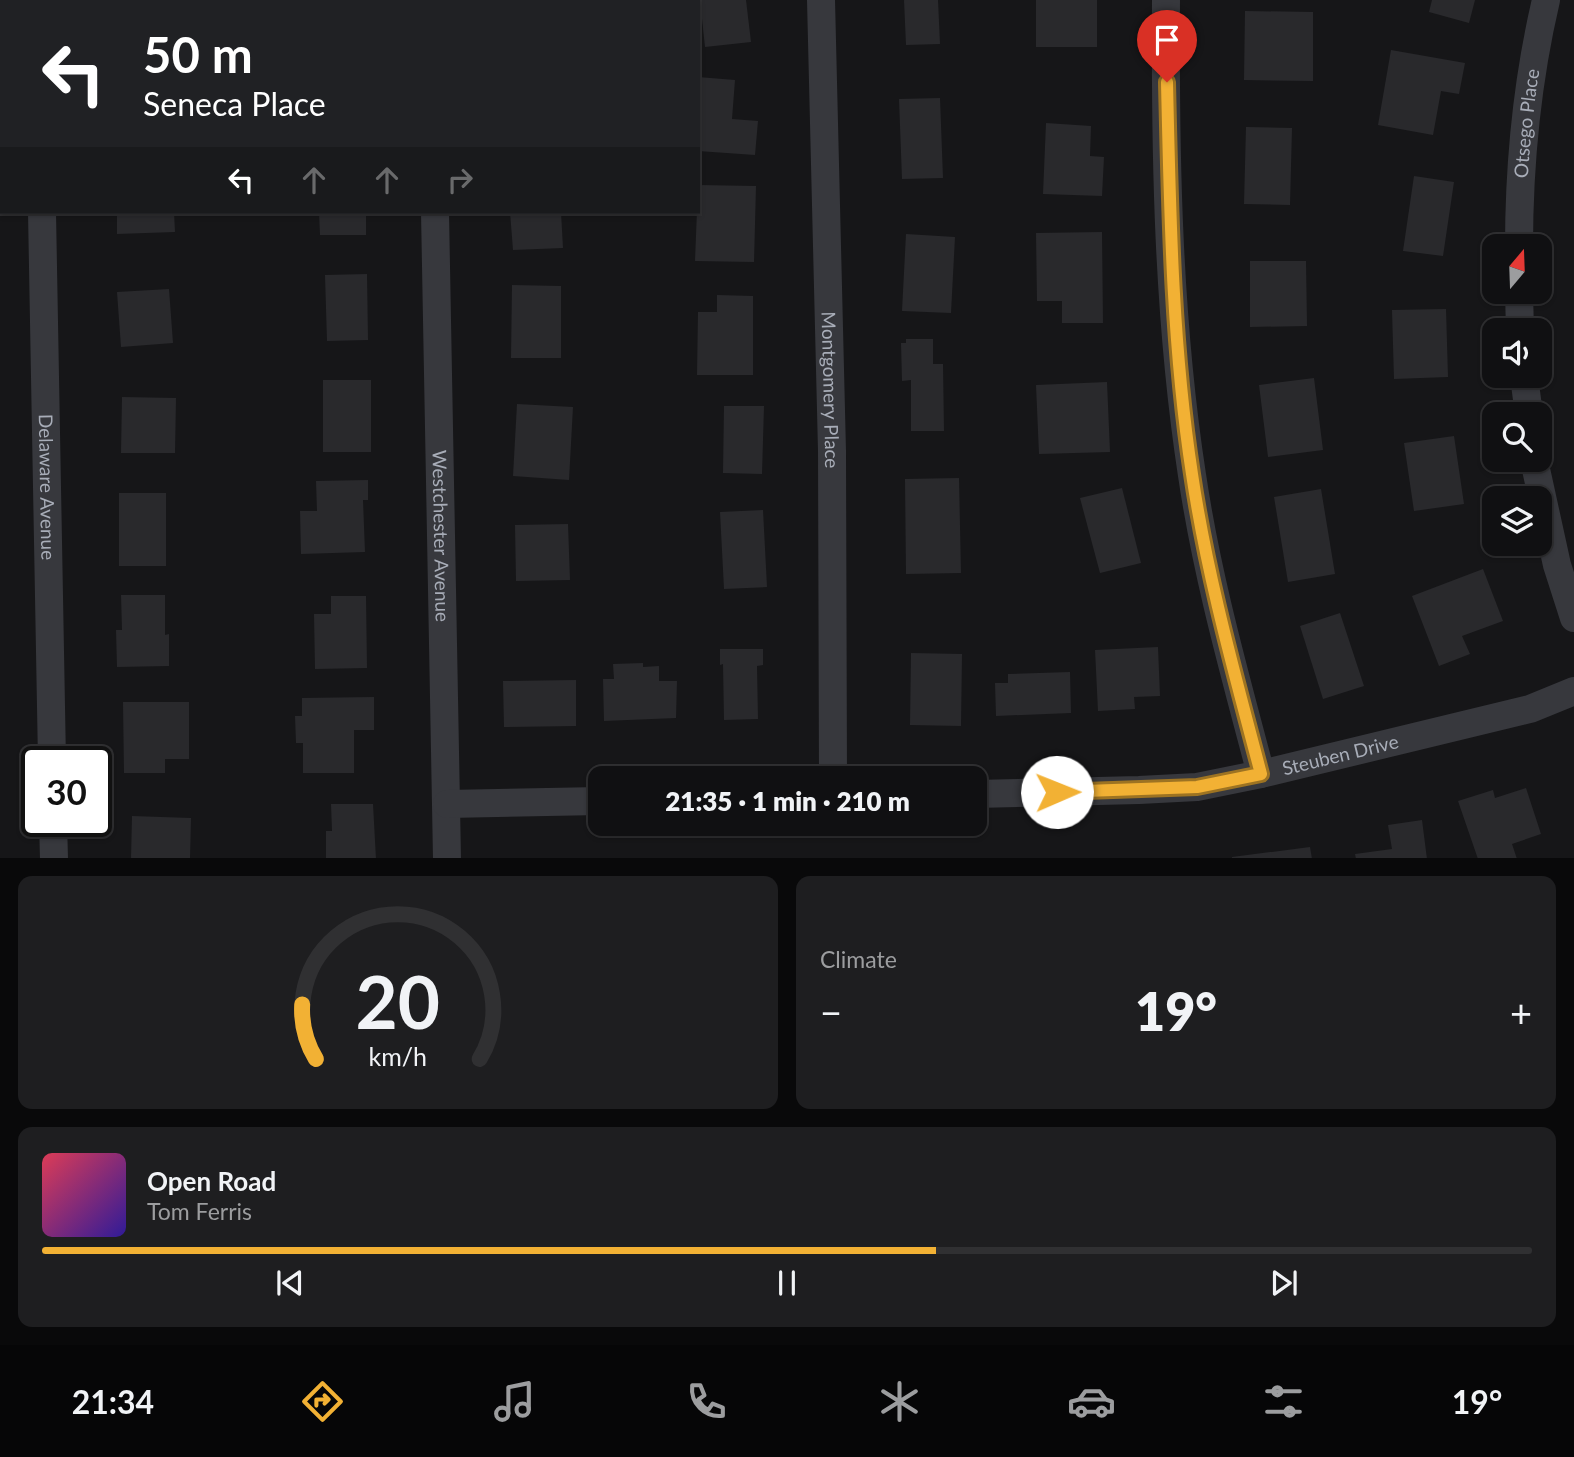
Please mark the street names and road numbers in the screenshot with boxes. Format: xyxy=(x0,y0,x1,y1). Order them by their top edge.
street label: Otsego Place xyxy=(1509,67,1543,179)
street label: Montgomery Place xyxy=(818,311,844,468)
street label: Delaware Avenue xyxy=(35,414,60,560)
street label: Westchester Avenue xyxy=(428,450,455,622)
street label: Steuben Drive xyxy=(1280,729,1401,779)

